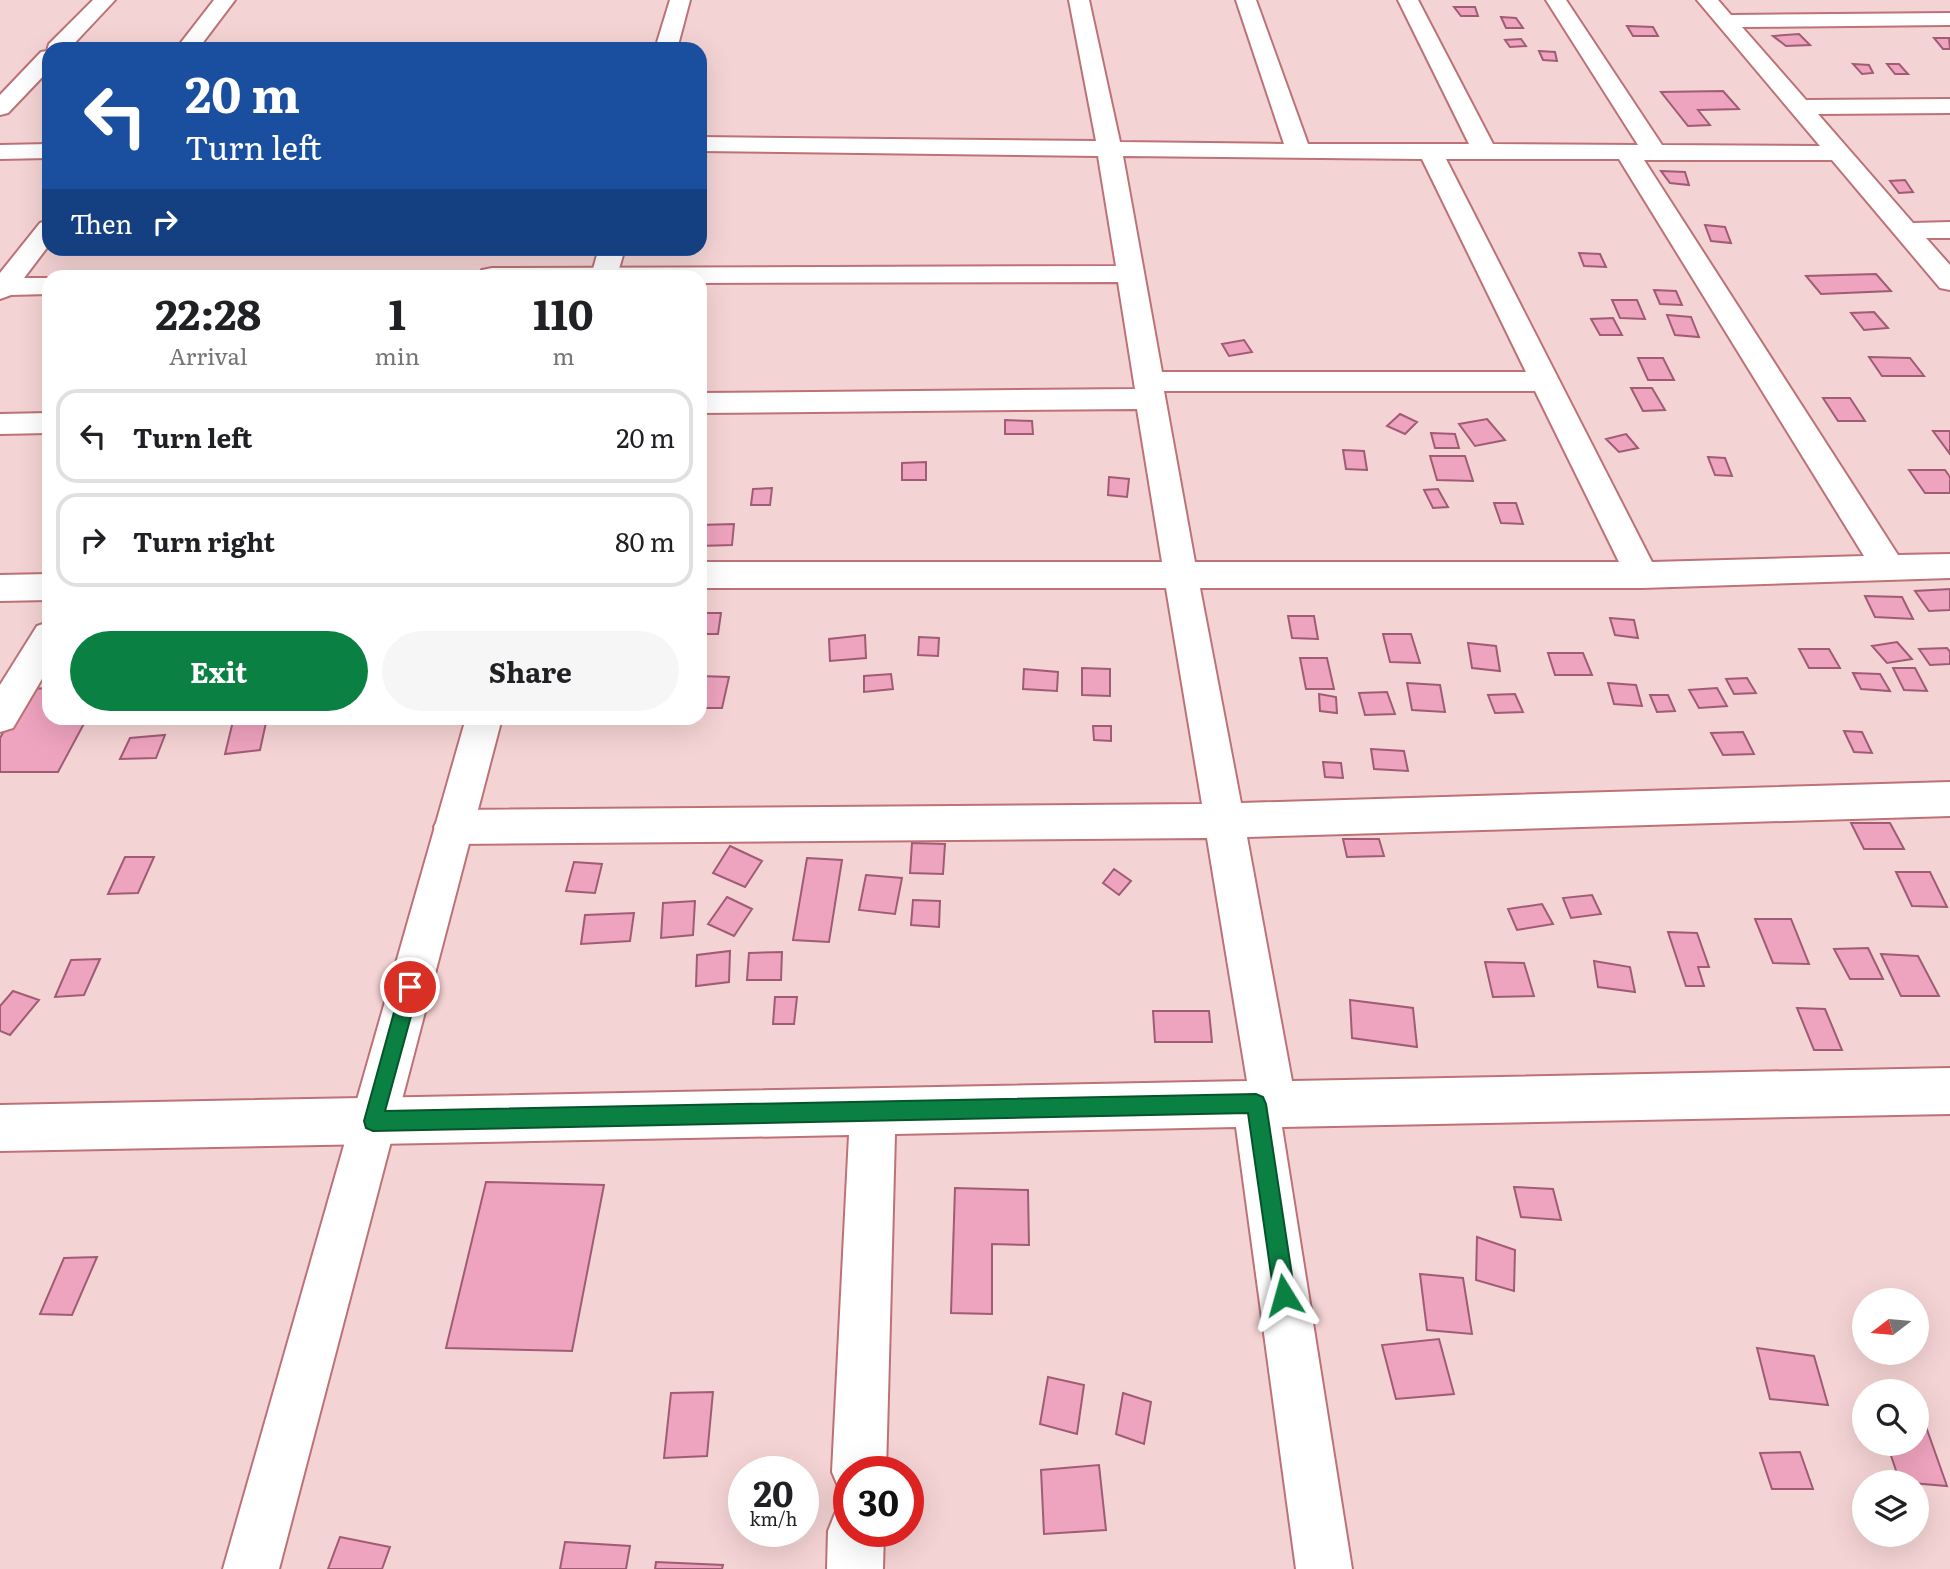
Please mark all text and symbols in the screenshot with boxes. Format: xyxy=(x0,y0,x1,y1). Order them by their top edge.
text: 20 m xyxy=(185,55,300,128)
icon: left xyxy=(70,70,161,161)
text: Turn left xyxy=(185,122,322,170)
text: Then xyxy=(70,203,132,242)
icon: right xyxy=(146,203,184,241)
text: 22:28 xyxy=(155,281,261,343)
text: 1 xyxy=(388,281,406,343)
text: 110 xyxy=(533,281,594,343)
text: Arrival xyxy=(169,338,248,372)
text: min xyxy=(375,338,420,372)
text: m xyxy=(552,338,575,372)
icon: left xyxy=(74,417,112,455)
text: Turn left xyxy=(133,417,252,456)
text: 20 m xyxy=(616,417,675,456)
icon: right xyxy=(74,521,112,559)
text: Turn right xyxy=(133,521,275,560)
text: 80 m xyxy=(615,521,675,560)
button: Exit xyxy=(70,631,368,711)
button: Share xyxy=(382,631,679,711)
pin xyxy=(380,957,440,1017)
icon: arrive xyxy=(391,968,429,1006)
position arrow xyxy=(1247,1258,1321,1332)
north arrow xyxy=(1852,1288,1928,1365)
map controls xyxy=(1852,1288,1929,1547)
button: search xyxy=(1852,1379,1929,1456)
speed limit sign: 30 xyxy=(833,1456,924,1547)
text: 20 xyxy=(753,1466,794,1518)
button: layers xyxy=(1852,1470,1929,1547)
text: km/h xyxy=(750,1505,797,1532)

